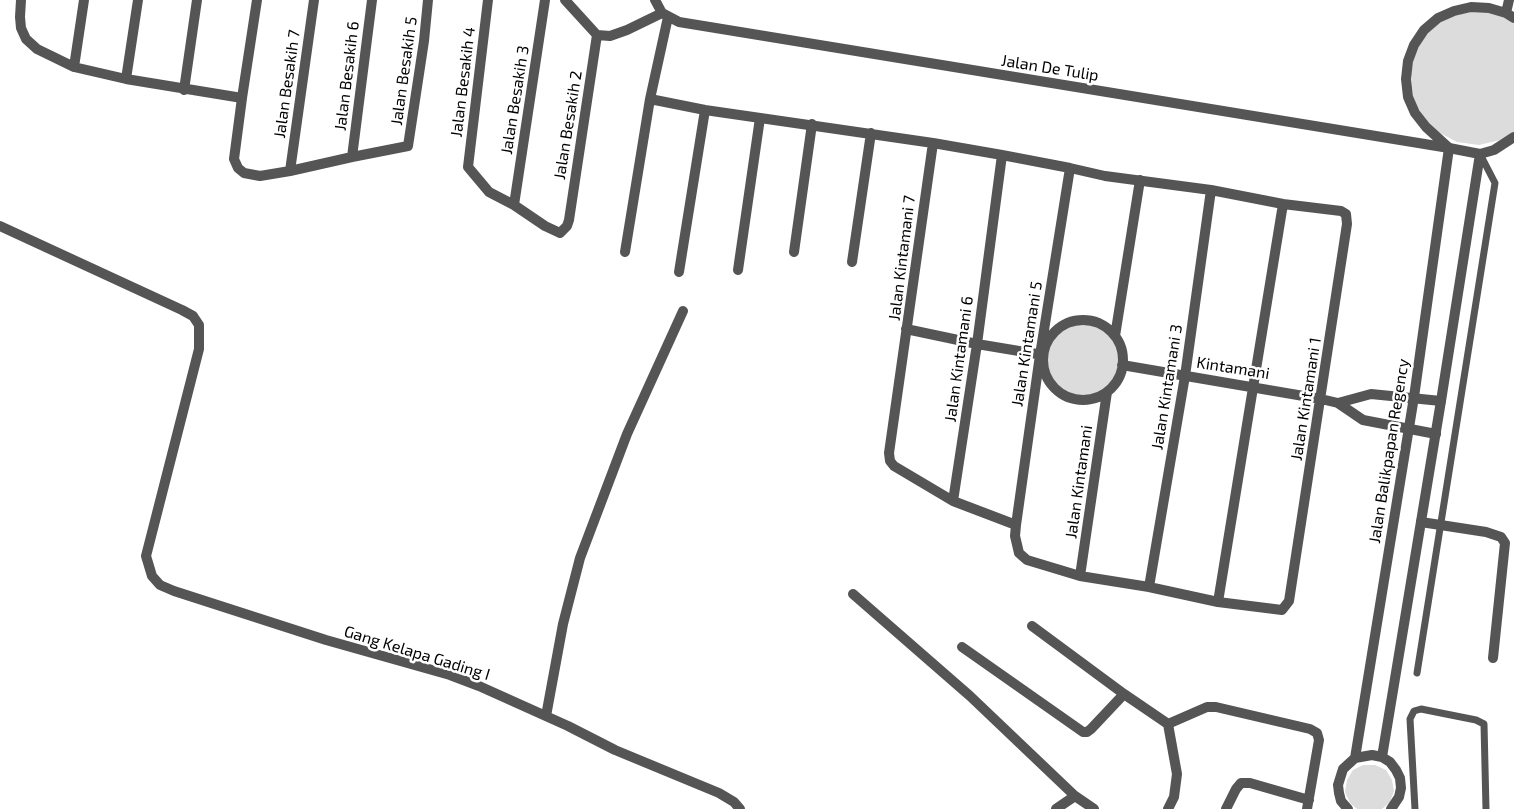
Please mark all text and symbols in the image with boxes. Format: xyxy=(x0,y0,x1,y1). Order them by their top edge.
street label: Jalan Besakih 5 xyxy=(387,15,421,127)
street label: Jalan Besakih 6 xyxy=(331,20,363,132)
street label: Jalan Besakih 4 xyxy=(447,26,479,138)
street label: Jalan Besakih 7 xyxy=(270,29,304,139)
street label: Jalan Besakih 3 xyxy=(497,44,533,156)
street label: Jalan De Tulip xyxy=(1000,51,1100,85)
street label: Jalan Besakih 2 xyxy=(550,69,586,181)
street label: Jalan Kintamani 7 xyxy=(885,194,919,322)
street label: Jalan Kintamani 5 xyxy=(1008,280,1046,408)
street label: Jalan Kintamani 6 xyxy=(941,295,977,423)
street label: Jalan Kintamani 3 xyxy=(1148,323,1186,451)
street label: Jalan Kintamani 1 xyxy=(1287,336,1325,462)
street label: Kintamani xyxy=(1195,353,1271,383)
street label: Jalan Balikpapan Regency xyxy=(1365,357,1413,545)
street label: Jalan Kintamani xyxy=(1062,424,1096,540)
street label: Gang Kelapa Gading I xyxy=(342,622,492,684)

